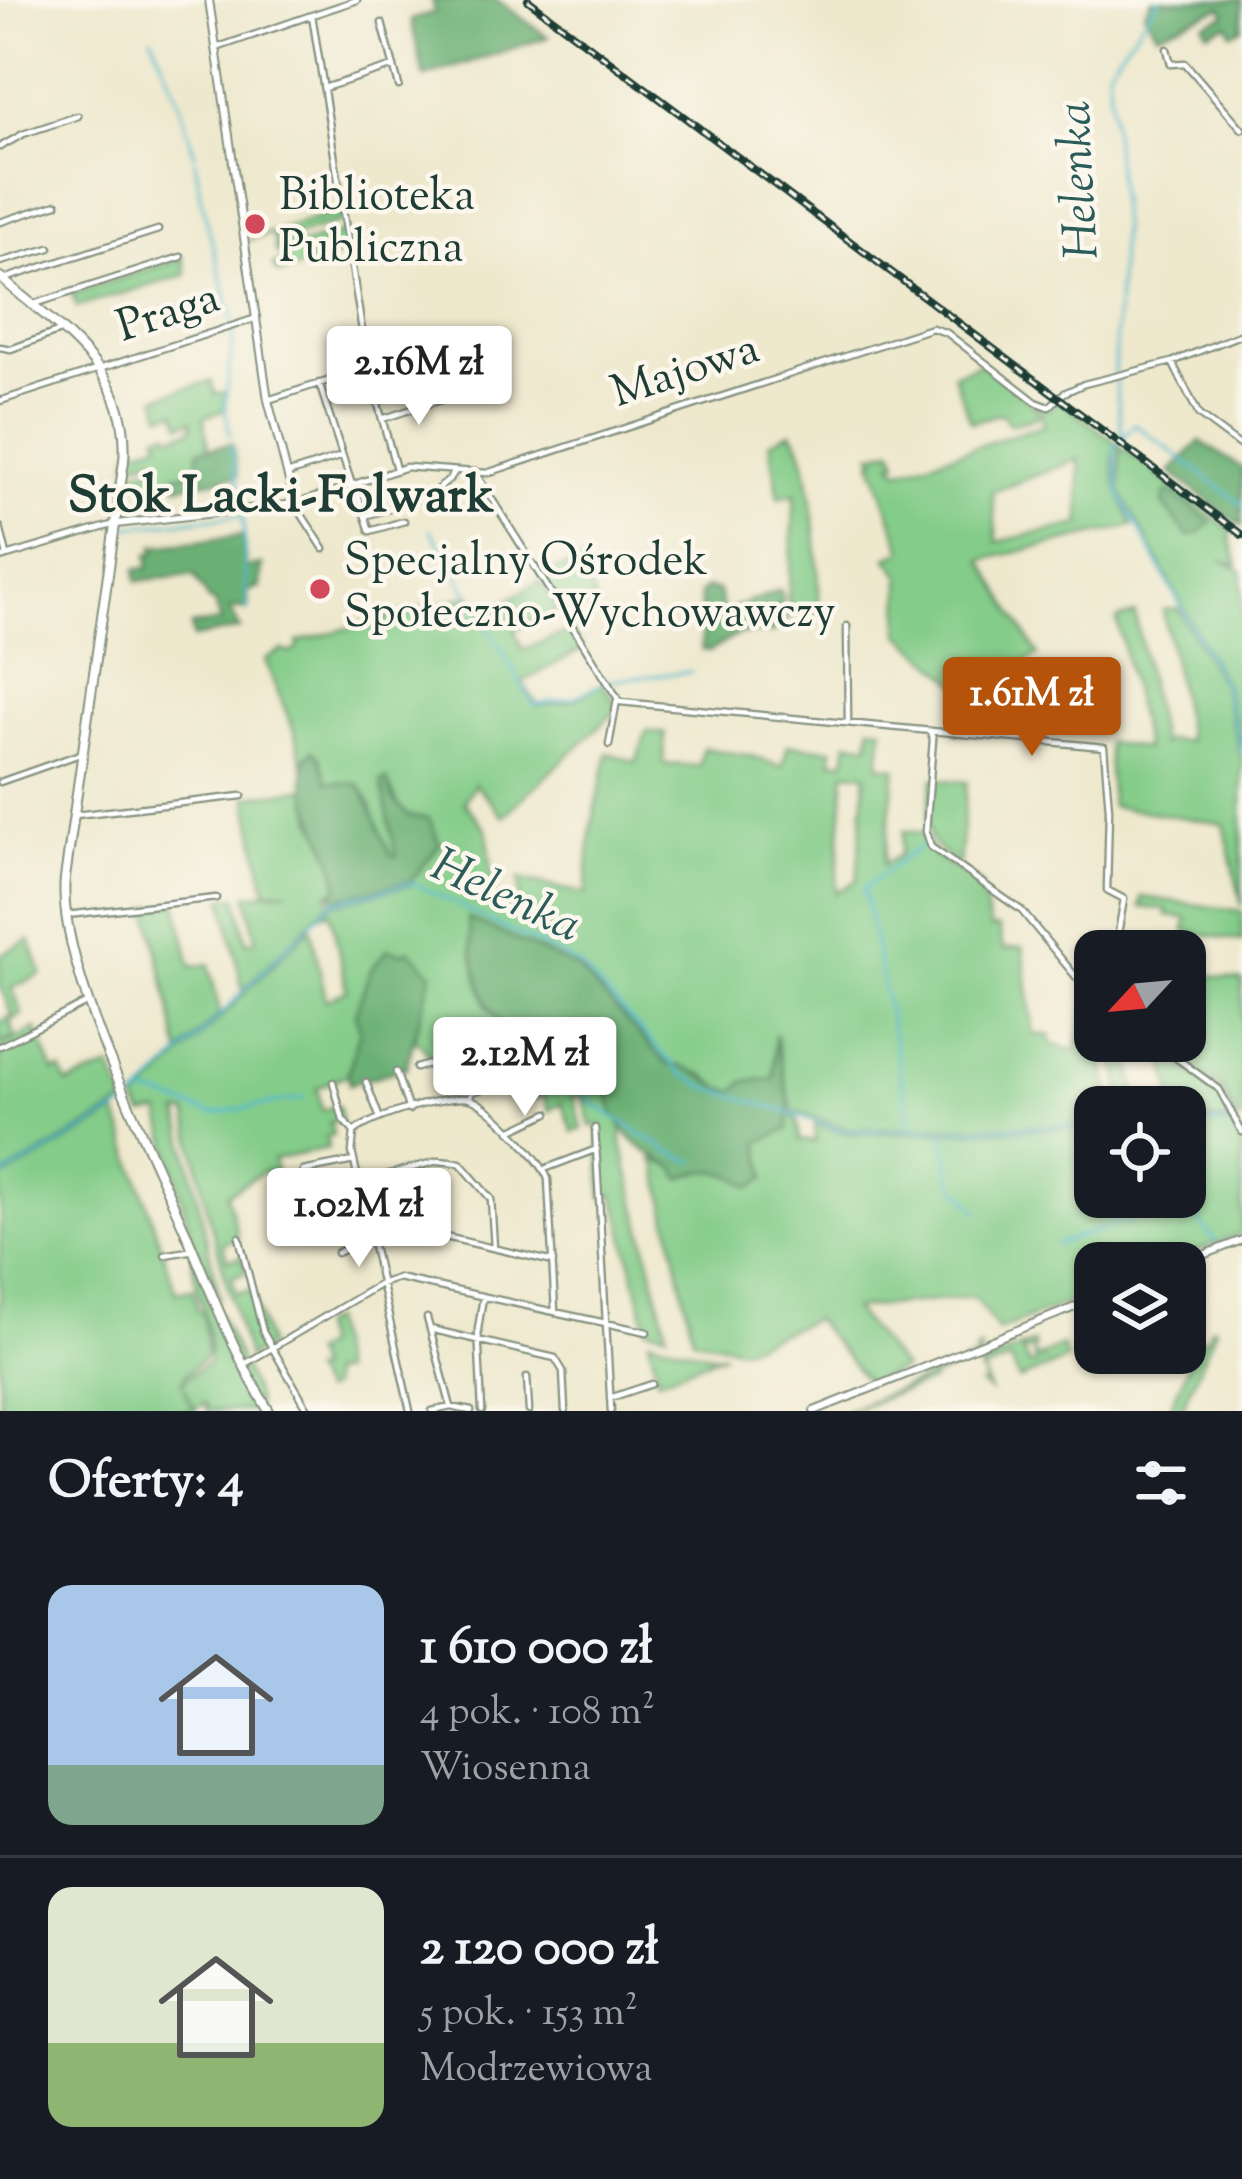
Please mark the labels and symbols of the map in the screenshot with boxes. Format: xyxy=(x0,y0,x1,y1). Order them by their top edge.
water label: Helenka xyxy=(1042,99,1120,261)
place label: Biblioteka Publiczna xyxy=(279,166,475,283)
marker: Biblioteka Publiczna xyxy=(242,211,268,237)
street label: Praga xyxy=(109,268,229,362)
street label: Majowa xyxy=(604,319,768,427)
pin: 2.16M zł xyxy=(295,326,543,428)
district label: Stok Lacki-Folwark xyxy=(68,462,494,535)
place label: Specjalny Ośrodek Społeczno-Wychowawczy xyxy=(344,531,836,648)
marker: Specjalny Ośrodek Społeczno-Wychowawczy xyxy=(307,576,333,602)
pin: 1.61M zł xyxy=(908,657,1156,759)
water label: Helenka xyxy=(419,833,591,963)
north arrow xyxy=(1074,930,1206,1062)
pin: 2.12M zł xyxy=(401,1017,649,1119)
pin: 1.02M zł xyxy=(235,1168,483,1270)

